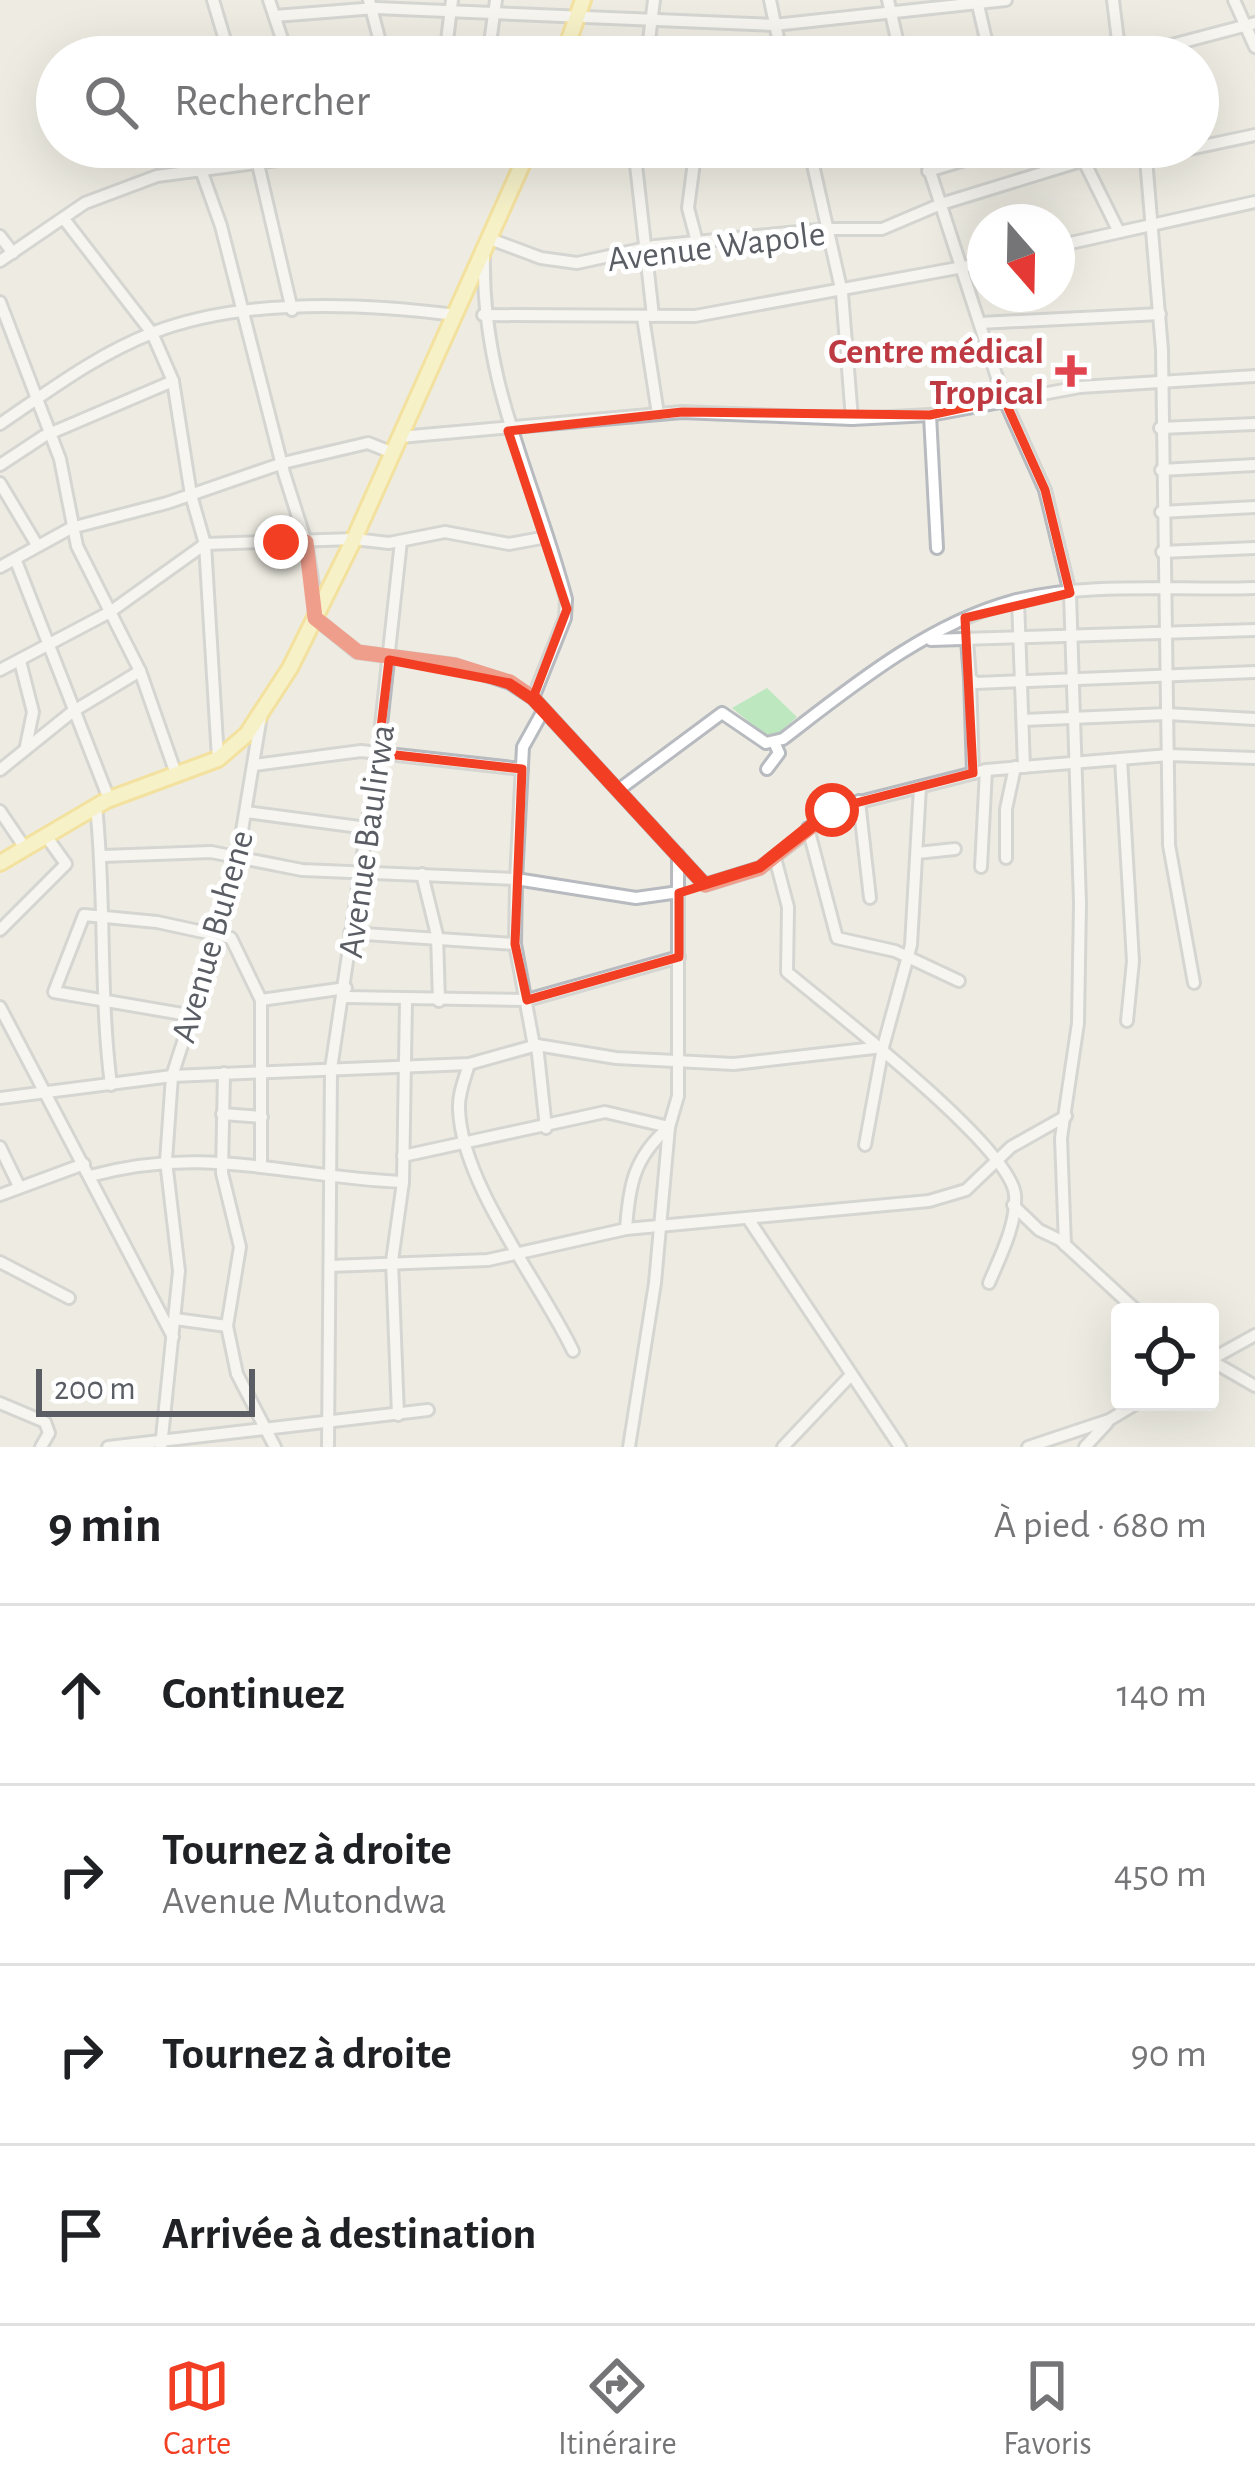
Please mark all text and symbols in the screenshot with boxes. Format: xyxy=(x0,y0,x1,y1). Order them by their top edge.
search box xyxy=(36,36,1219,168)
icon: search xyxy=(78,69,144,135)
text: Rechercher xyxy=(174,79,370,124)
north arrow xyxy=(967,204,1075,312)
street label: Avenue Wapole xyxy=(605,216,827,278)
place label: Centre médical Tropical xyxy=(828,334,1044,411)
marker: Centre médical Tropical xyxy=(1055,355,1087,387)
route end xyxy=(254,515,308,569)
street label: Avenue Baulirwa xyxy=(333,722,401,960)
route start xyxy=(805,783,859,837)
street label: Avenue Buhene xyxy=(165,826,260,1047)
map controls xyxy=(1111,1303,1219,1411)
button: locate xyxy=(1111,1303,1219,1411)
scale bar xyxy=(36,1363,255,1416)
text: 200 m xyxy=(54,1373,136,1406)
text: 9 min xyxy=(48,1500,162,1551)
text: À pied · 680 m xyxy=(994,1506,1207,1545)
icon: ahead xyxy=(48,1662,114,1728)
text: Continuez xyxy=(162,1672,345,1717)
text: 140 m xyxy=(1117,1675,1207,1714)
text: Tournez à droite xyxy=(162,1828,452,1873)
icon: right xyxy=(48,1842,114,1908)
text: 450 m xyxy=(1114,1855,1207,1894)
text: Avenue Mutondwa xyxy=(162,1882,447,1921)
icon: right xyxy=(48,2022,114,2088)
text: Tournez à droite xyxy=(162,2032,452,2077)
text: 90 m xyxy=(1130,2035,1207,2074)
icon: arrive xyxy=(48,2202,114,2268)
text: Arrivée à destination xyxy=(162,2212,536,2257)
tab: Carte xyxy=(163,2353,231,2465)
tab: Itinéraire xyxy=(558,2353,677,2465)
tab: Favoris xyxy=(1003,2353,1092,2465)

